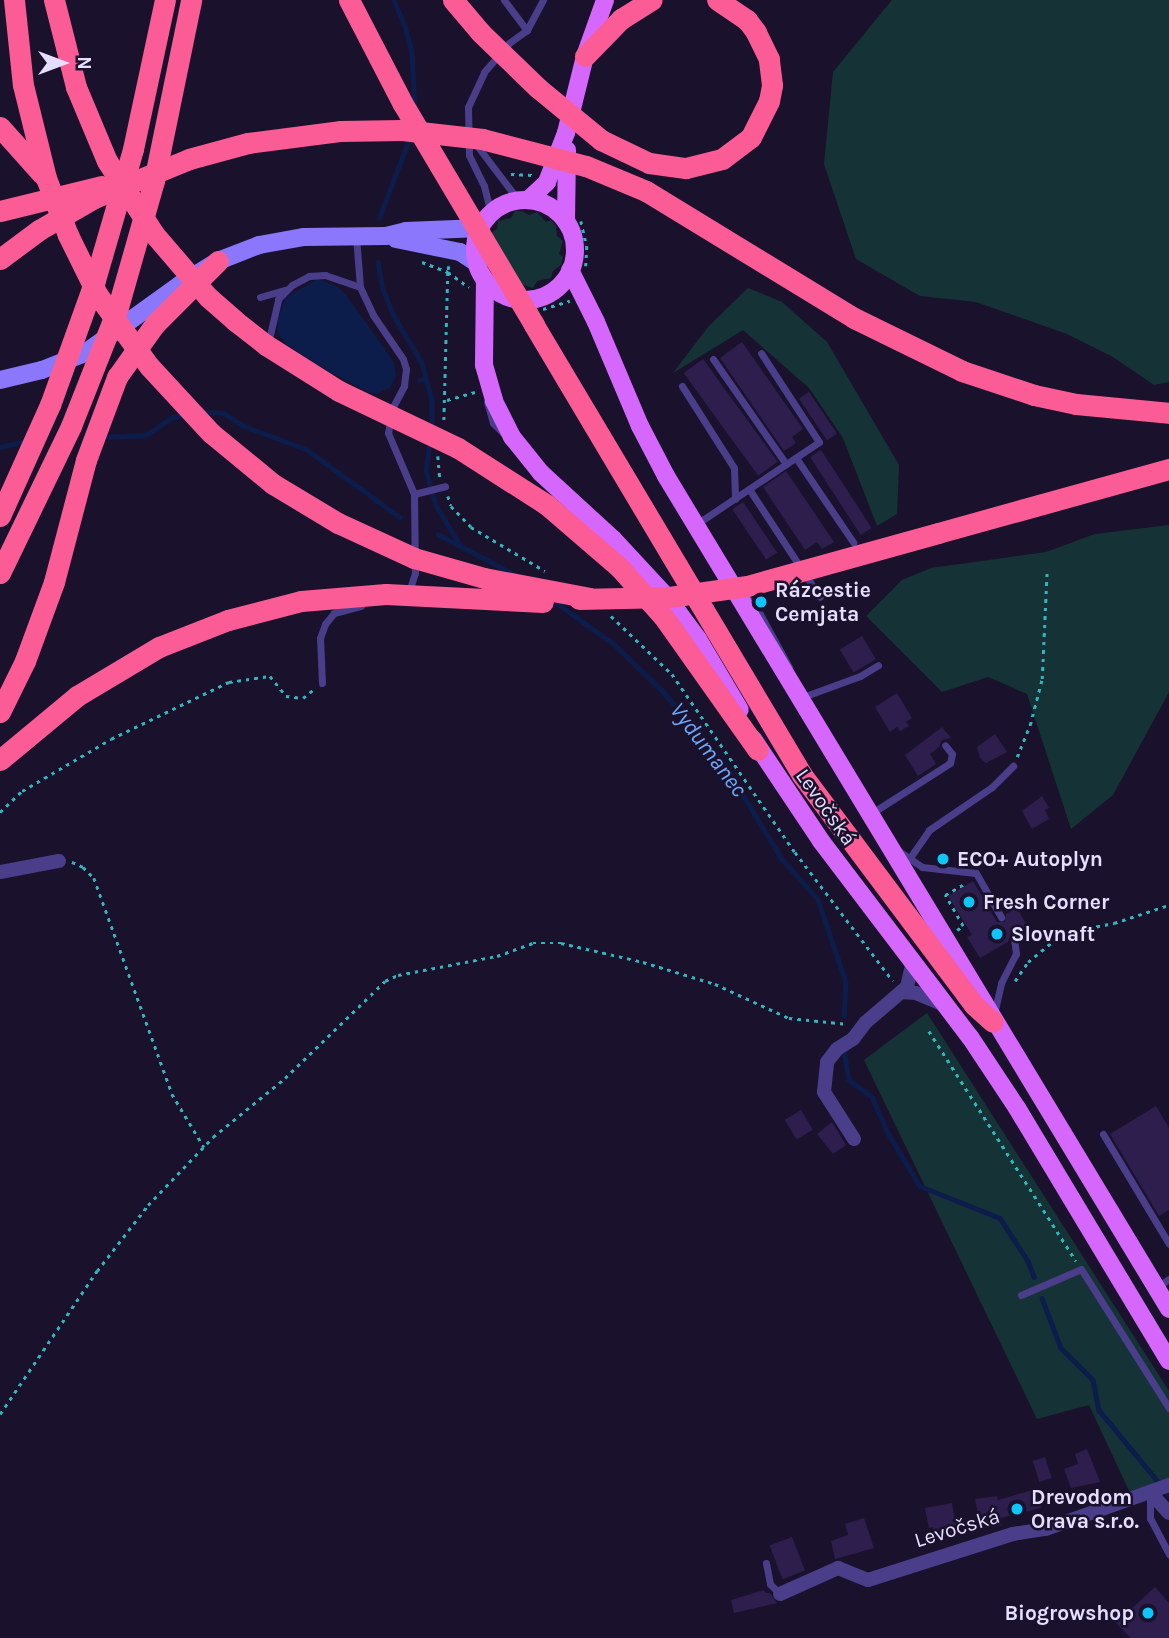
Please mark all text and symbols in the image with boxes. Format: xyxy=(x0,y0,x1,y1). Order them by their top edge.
north arrow xyxy=(28,28,98,98)
text: N xyxy=(73,56,95,70)
place label: Rázcestie Cemjata xyxy=(775,577,871,627)
marker: Rázcestie Cemjata xyxy=(753,594,769,610)
water label: Vydumanec xyxy=(664,697,752,803)
street label: Levočská xyxy=(790,764,862,850)
place label: ECO+ Autoplyn xyxy=(957,846,1103,872)
marker: ECO+ Autoplyn xyxy=(935,851,951,867)
place label: Fresh Corner xyxy=(983,889,1109,915)
marker: Fresh Corner xyxy=(961,894,977,910)
place label: Slovnaft xyxy=(1011,921,1095,947)
marker: Slovnaft xyxy=(989,926,1005,942)
place label: Drevodom Orava s.r.o. xyxy=(1031,1484,1139,1534)
marker: Drevodom Orava s.r.o. xyxy=(1009,1501,1025,1517)
street label: Levočská xyxy=(911,1503,1003,1553)
place label: Biogrowshop xyxy=(1004,1600,1134,1626)
marker: Biogrowshop xyxy=(1140,1605,1156,1621)

